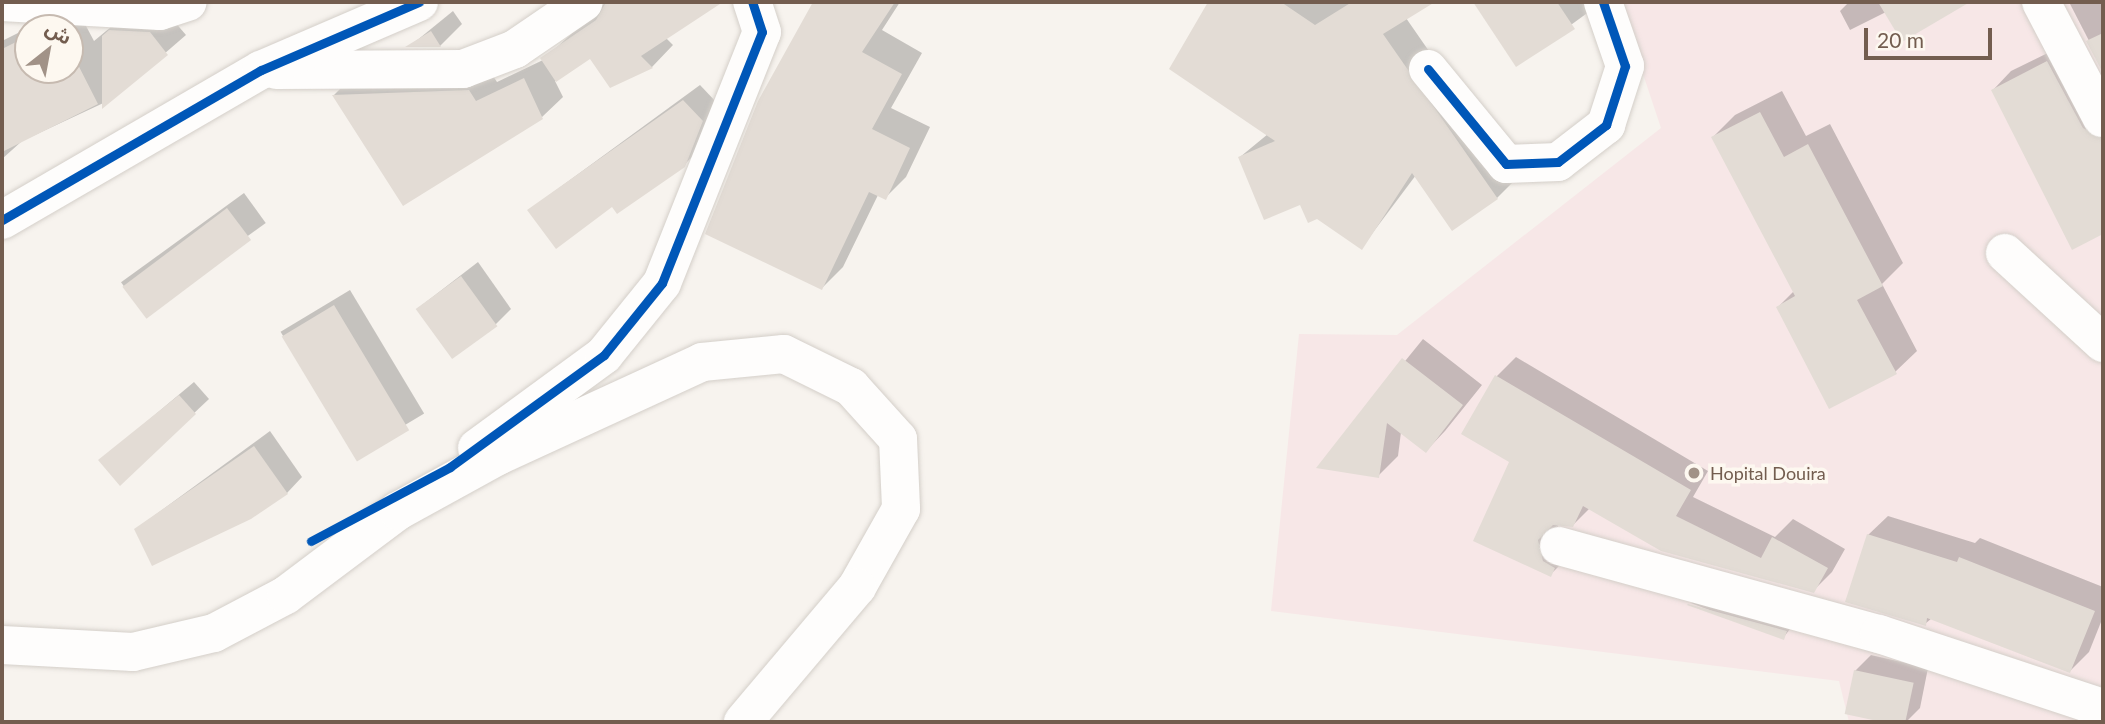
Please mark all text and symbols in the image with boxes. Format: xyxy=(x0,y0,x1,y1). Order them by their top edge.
north arrow xyxy=(14,14,84,84)
scale bar xyxy=(1867,14,1995,58)
text: ش xyxy=(42,16,76,49)
text: 20 m xyxy=(1877,27,1924,52)
place label: Hopital Douira xyxy=(1710,462,1826,484)
marker: Hopital Douira xyxy=(1684,463,1704,483)

